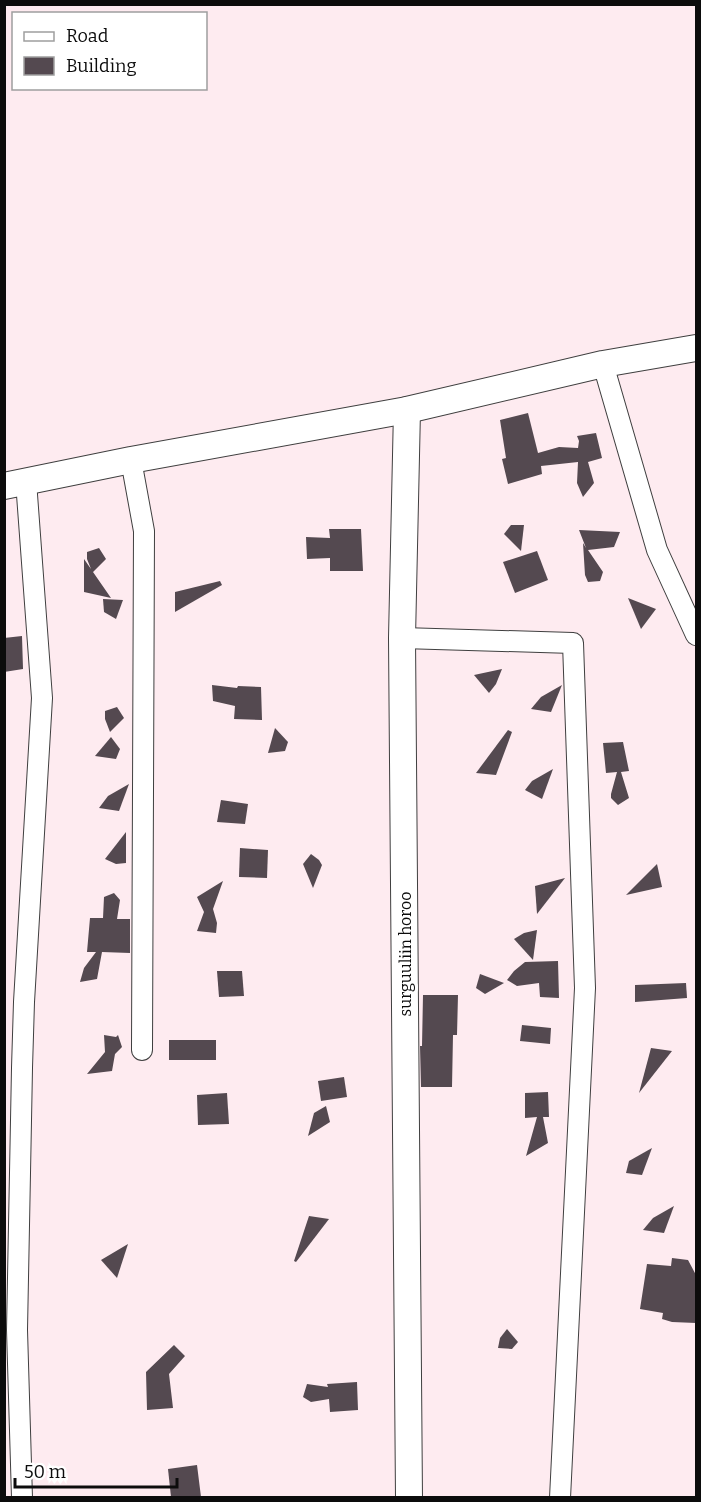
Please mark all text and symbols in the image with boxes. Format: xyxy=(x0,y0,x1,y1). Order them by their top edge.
legend xyxy=(12,12,207,90)
text: Road xyxy=(66,25,109,47)
text: Building xyxy=(66,55,137,77)
street label: surguuliin horoo xyxy=(396,892,415,1016)
scale bar xyxy=(15,1451,177,1489)
text: 50 m xyxy=(24,1461,66,1483)

